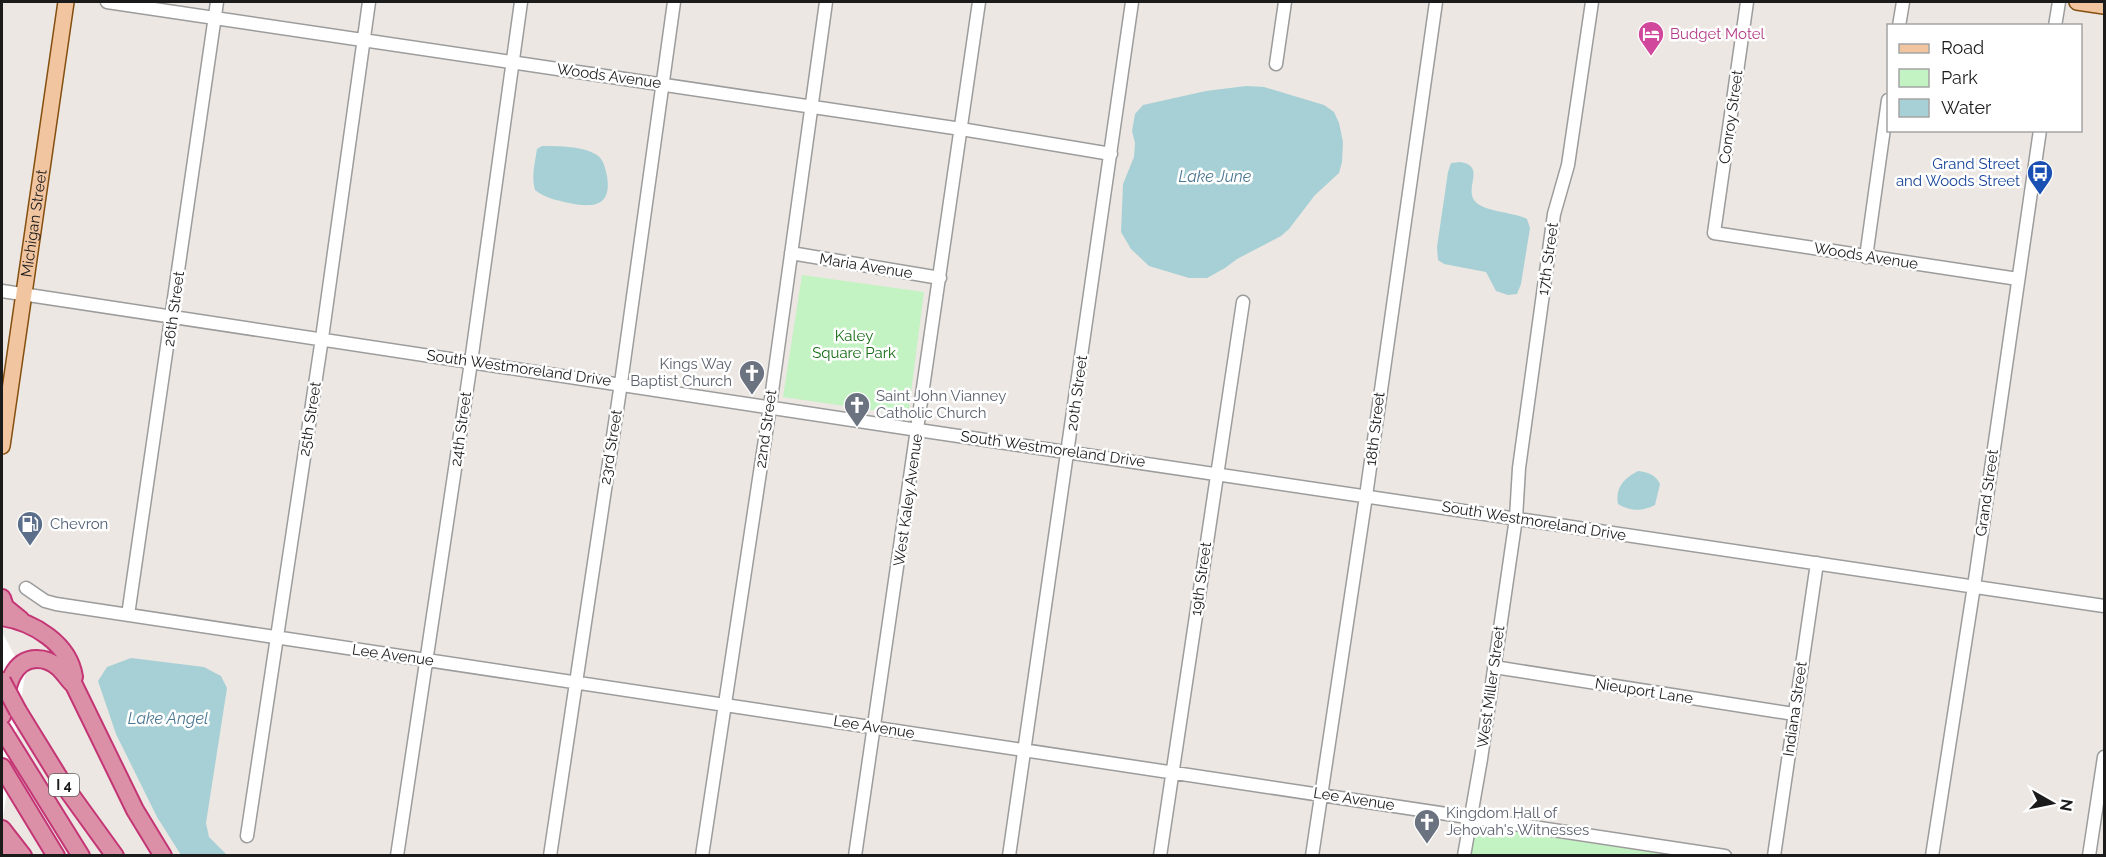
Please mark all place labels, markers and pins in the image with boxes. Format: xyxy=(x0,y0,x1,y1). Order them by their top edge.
hotel icon: Budget Motel xyxy=(1636,19,1666,57)
place label: Budget Motel xyxy=(1670,25,1766,43)
place label: Grand Street and Woods Street xyxy=(1896,155,2020,190)
bus stop icon: Grand Street and Woods Street xyxy=(2025,158,2055,196)
place label: Kings Way Baptist Church xyxy=(630,355,732,390)
church icon: Kings Way Baptist Church xyxy=(737,358,767,396)
place label: Saint John Vianney Catholic Church xyxy=(876,387,1006,422)
church icon: Saint John Vianney Catholic Church xyxy=(842,390,872,428)
fuel station icon: Chevron xyxy=(15,509,45,547)
place label: Chevron xyxy=(50,515,108,533)
place label: Kingdom Hall of Jehovah's Witnesses xyxy=(1446,804,1589,839)
church icon: Kingdom Hall of Jehovah's Witnesses xyxy=(1412,807,1442,845)

